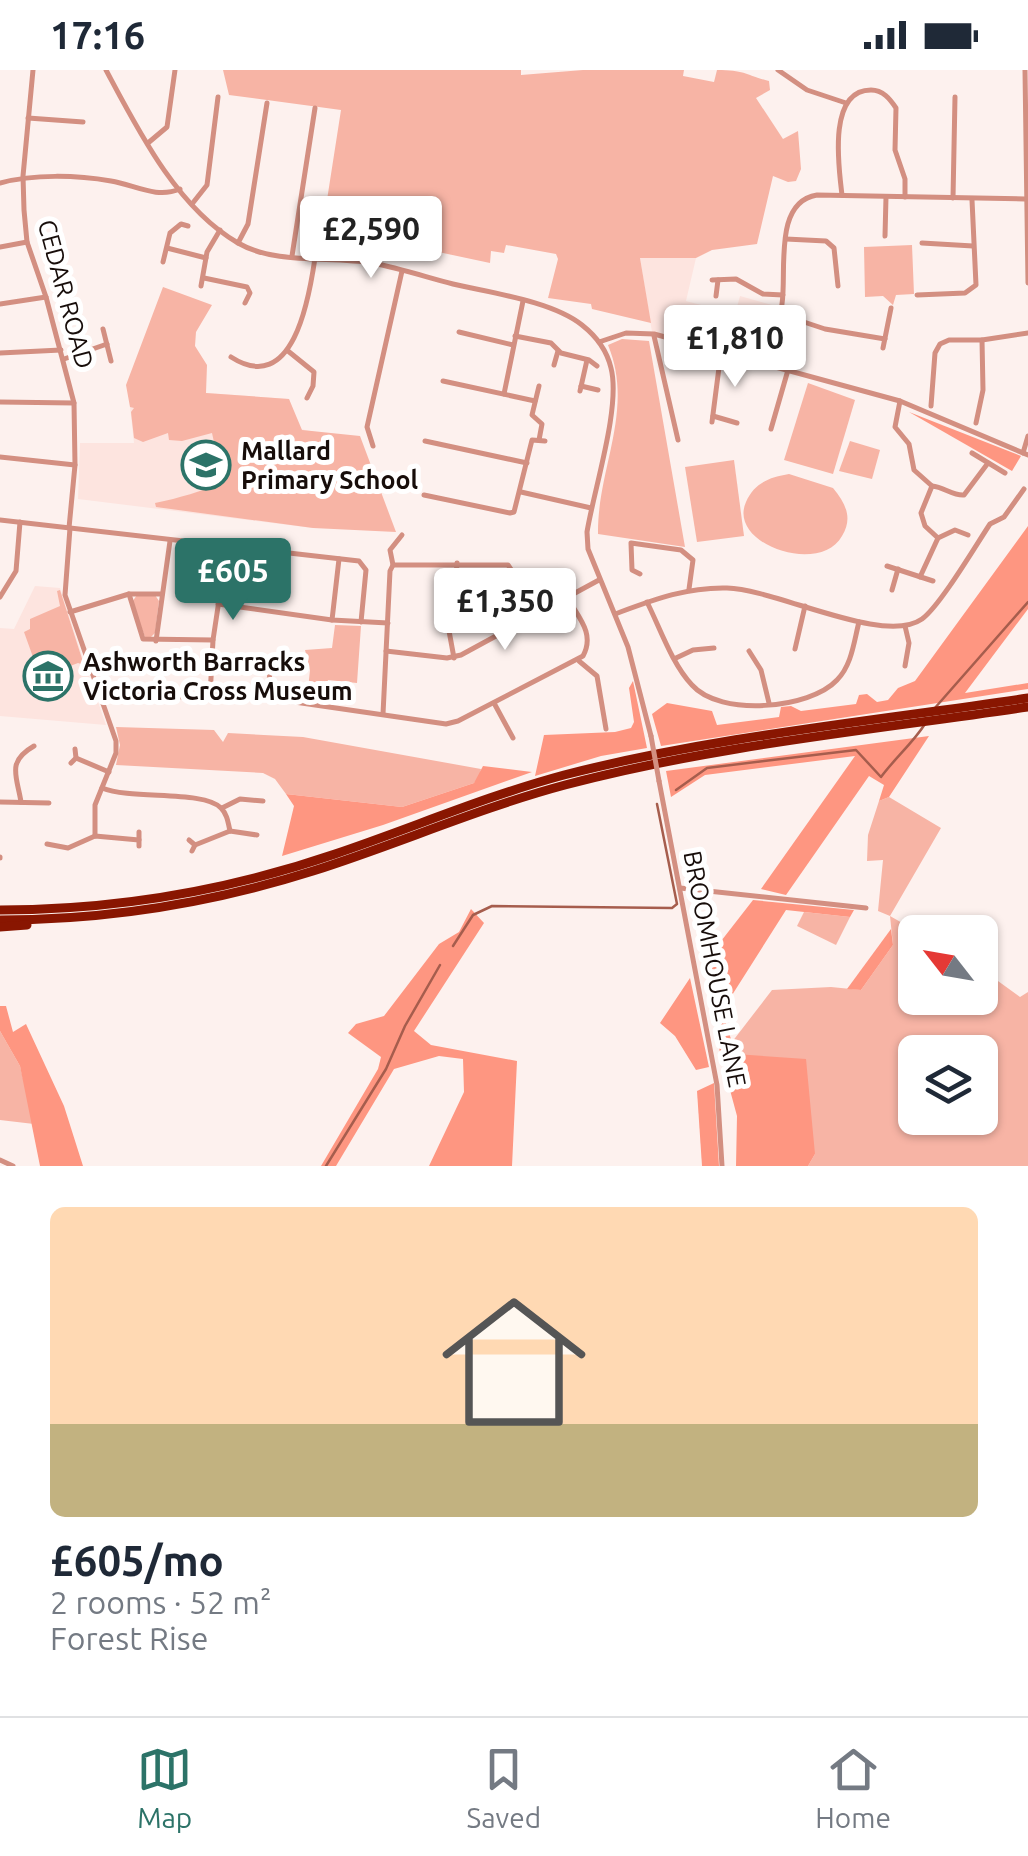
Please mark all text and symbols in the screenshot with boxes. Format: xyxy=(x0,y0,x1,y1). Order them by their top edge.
text: 17:16 xyxy=(50,14,145,56)
pin: £2,590 xyxy=(290,196,452,281)
text: £2,590 xyxy=(322,210,420,246)
street label: CEDAR ROAD xyxy=(33,217,99,371)
pin: £1,810 xyxy=(654,305,816,390)
text: £1,810 xyxy=(686,319,784,355)
place label: Mallard Primary School xyxy=(241,437,419,494)
school or university icon: Mallard Primary School xyxy=(180,439,232,491)
pin: £605 xyxy=(174,538,292,623)
text: £605 xyxy=(197,552,269,588)
pin: £1,350 xyxy=(424,568,586,653)
text: £1,350 xyxy=(456,582,554,618)
place label: Ashworth Barracks Victoria Cross Museum xyxy=(83,648,353,705)
museum icon: Ashworth Barracks Victoria Cross Museum xyxy=(22,650,74,702)
street label: BROOMHOUSE LANE xyxy=(678,848,752,1090)
north arrow xyxy=(898,915,998,1015)
map controls xyxy=(898,915,998,1135)
button: layers xyxy=(898,1035,998,1135)
icon: home xyxy=(424,1272,604,1452)
text: £605/mo xyxy=(50,1537,224,1584)
text: 2 rooms · 52 m² xyxy=(50,1584,271,1620)
text: Forest Rise xyxy=(50,1620,208,1656)
tab: Map xyxy=(137,1742,192,1833)
tab: Saved xyxy=(467,1742,541,1833)
tab: Home xyxy=(815,1742,891,1833)

